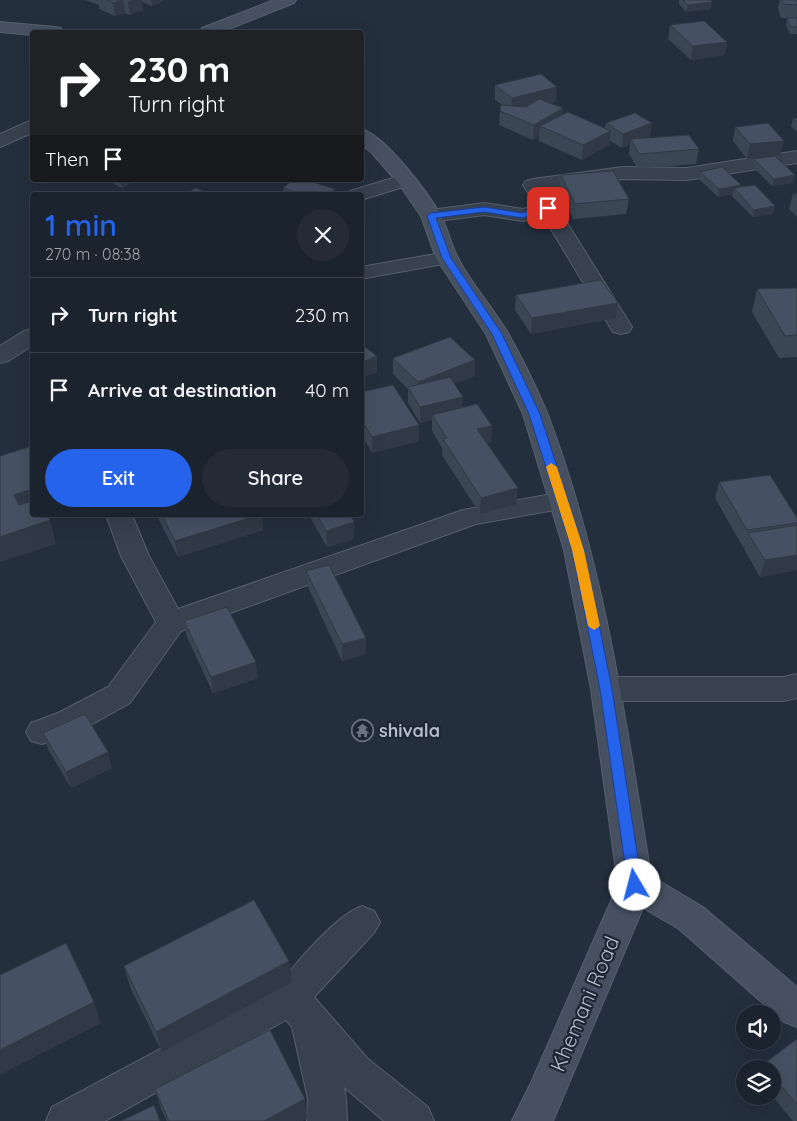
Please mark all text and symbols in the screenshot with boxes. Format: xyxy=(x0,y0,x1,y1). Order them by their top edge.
text: 230 m xyxy=(128,47,230,91)
icon: right xyxy=(45,50,110,115)
text: Turn right xyxy=(128,90,225,118)
icon: arrive xyxy=(99,145,127,173)
text: Then xyxy=(45,147,89,171)
pin xyxy=(527,187,569,229)
icon: arrive xyxy=(534,194,562,222)
text: 1 min xyxy=(45,206,117,244)
button: close xyxy=(297,209,349,261)
text: 270 m · 08:38 xyxy=(45,244,140,264)
icon: right xyxy=(45,301,73,329)
text: Turn right xyxy=(88,303,177,327)
text: 230 m xyxy=(295,303,349,327)
icon: arrive xyxy=(45,376,73,404)
text: Arrive at destination xyxy=(88,378,277,402)
text: 40 m xyxy=(305,378,349,402)
button: Exit xyxy=(45,449,192,507)
button: Share xyxy=(202,449,349,507)
temple icon: shivala xyxy=(351,719,375,743)
place label: shivala xyxy=(379,719,440,742)
position arrow xyxy=(608,858,660,910)
street label: Khemani Road xyxy=(544,932,624,1075)
map controls xyxy=(736,1005,781,1105)
button: sound xyxy=(736,1005,781,1050)
button: layers xyxy=(736,1060,781,1105)

